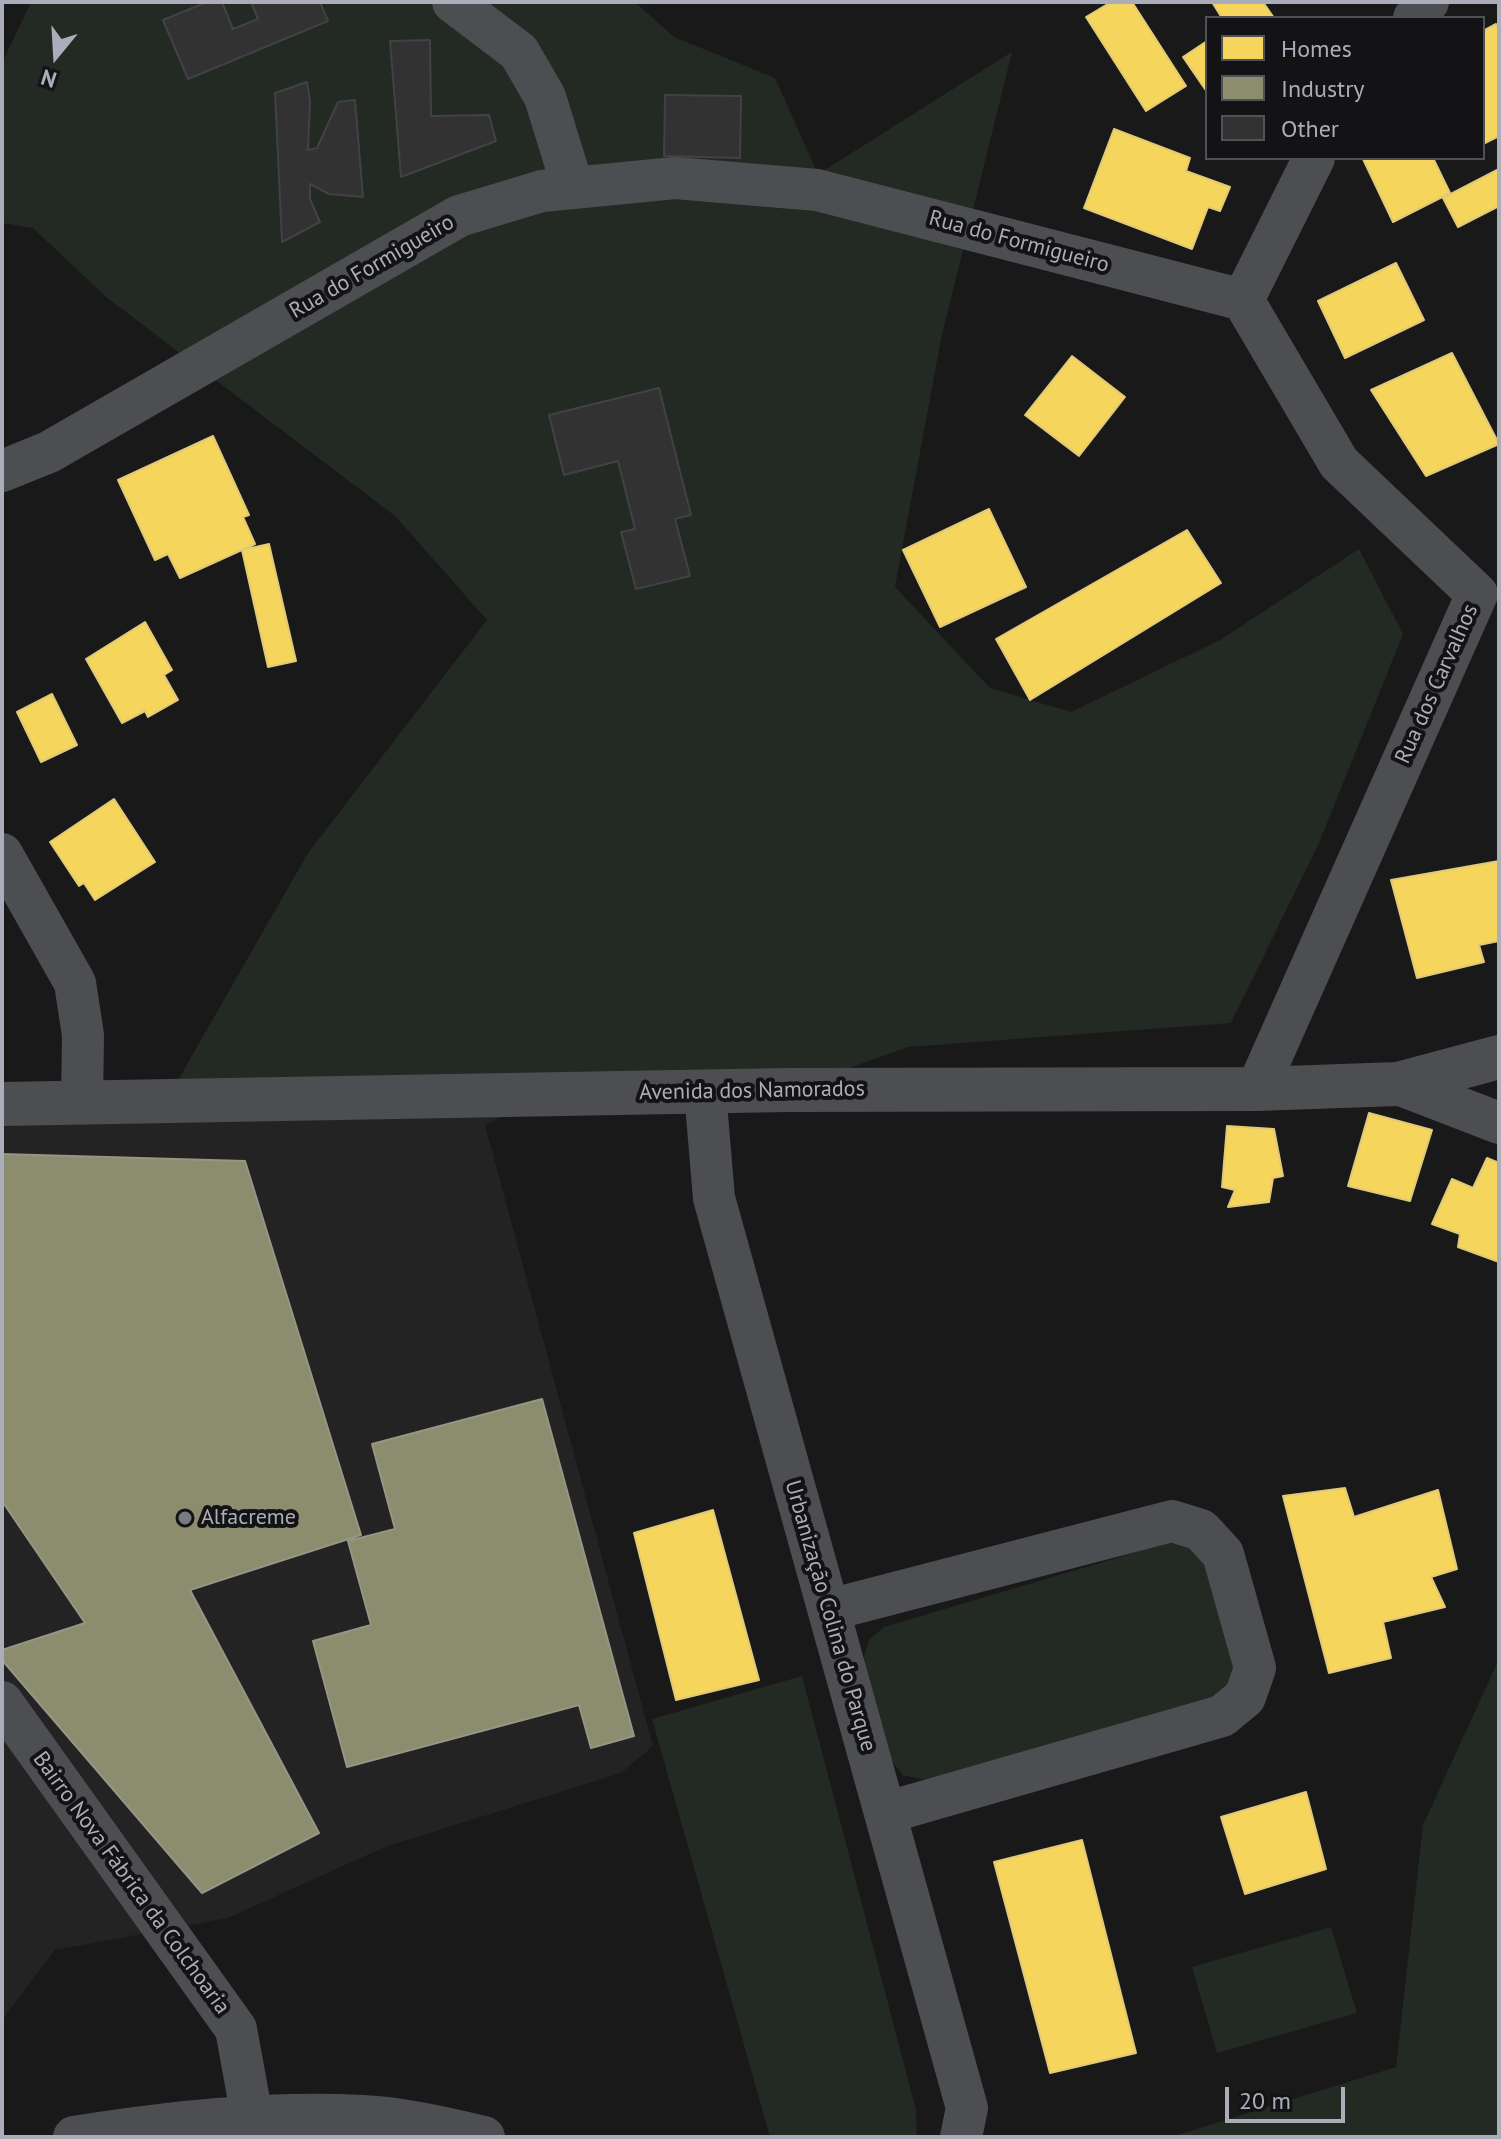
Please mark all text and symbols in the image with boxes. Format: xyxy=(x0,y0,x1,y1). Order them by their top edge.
north arrow xyxy=(16,16,96,96)
legend xyxy=(1205,16,1485,160)
text: Homes xyxy=(1281,33,1352,64)
text: N xyxy=(37,63,60,94)
text: Industry xyxy=(1281,73,1365,104)
text: Other xyxy=(1281,113,1339,144)
street label: Rua do Formigueiro xyxy=(926,205,1112,279)
street label: Rua do Formigueiro xyxy=(285,209,459,325)
street label: Rua dos Carvalhos xyxy=(1390,600,1484,768)
street label: Avenida dos Namorados xyxy=(639,1076,865,1106)
street label: Urbanização Colina do Parque xyxy=(779,1477,881,1755)
place label: Alfacreme xyxy=(201,1505,296,1531)
marker: Alfacreme xyxy=(176,1509,194,1527)
street label: Bairro Nova Fábrica da Colchoaria xyxy=(27,1747,235,2019)
scale bar xyxy=(1229,2071,1349,2121)
text: 20 m xyxy=(1239,2085,1291,2116)

